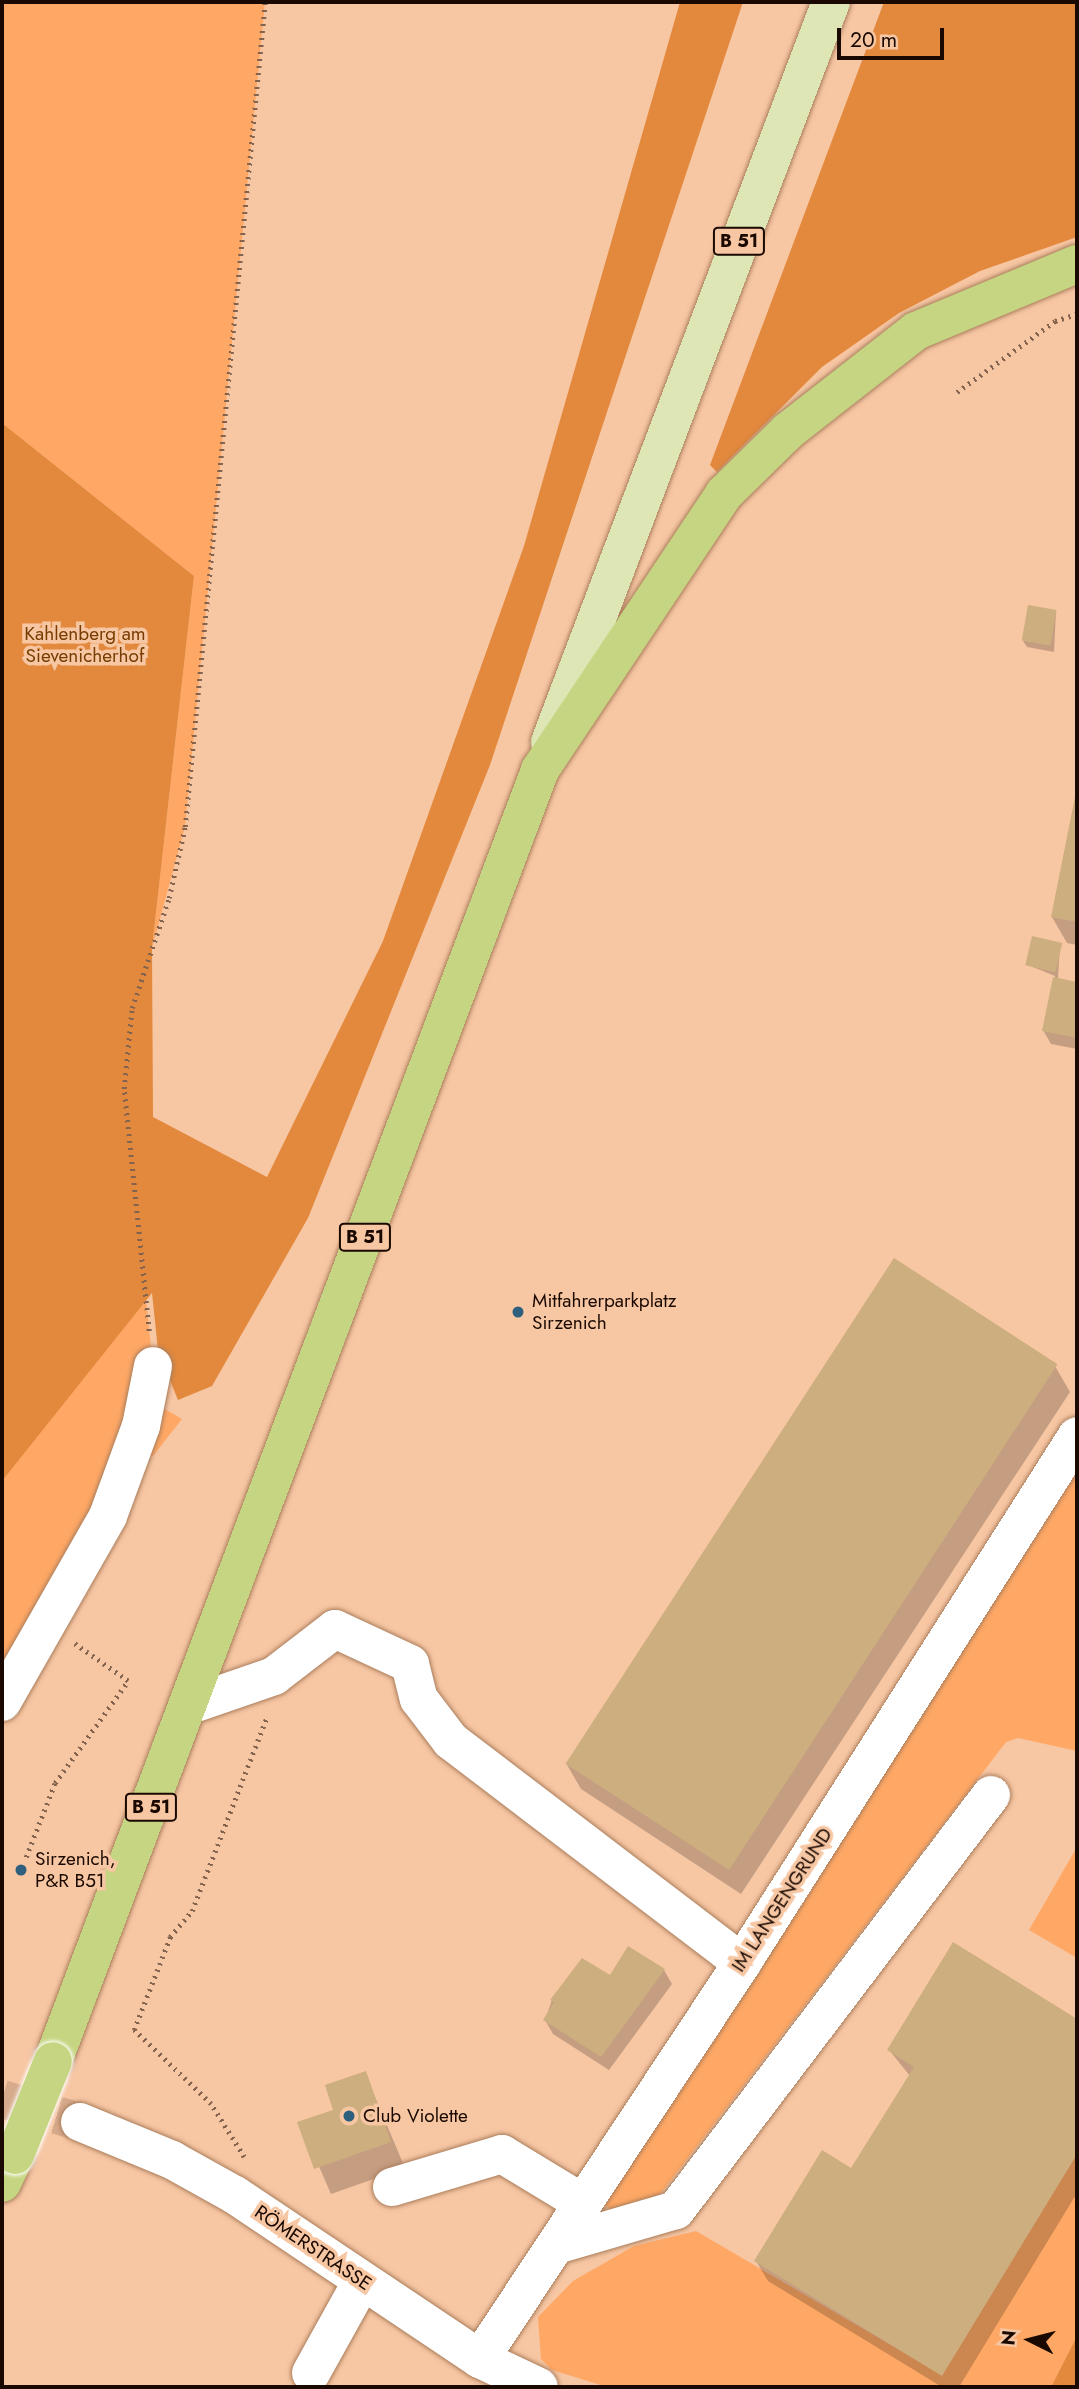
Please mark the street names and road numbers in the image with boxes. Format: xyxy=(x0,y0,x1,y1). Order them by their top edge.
road number: B 51 xyxy=(713,227,765,256)
road number: B 51 xyxy=(339,1222,391,1252)
road number: B 51 xyxy=(125,1793,177,1822)
street label: IM LANGENGRUND xyxy=(727,1824,837,1976)
street label: RÖMERSTRASSE xyxy=(250,2201,376,2295)

